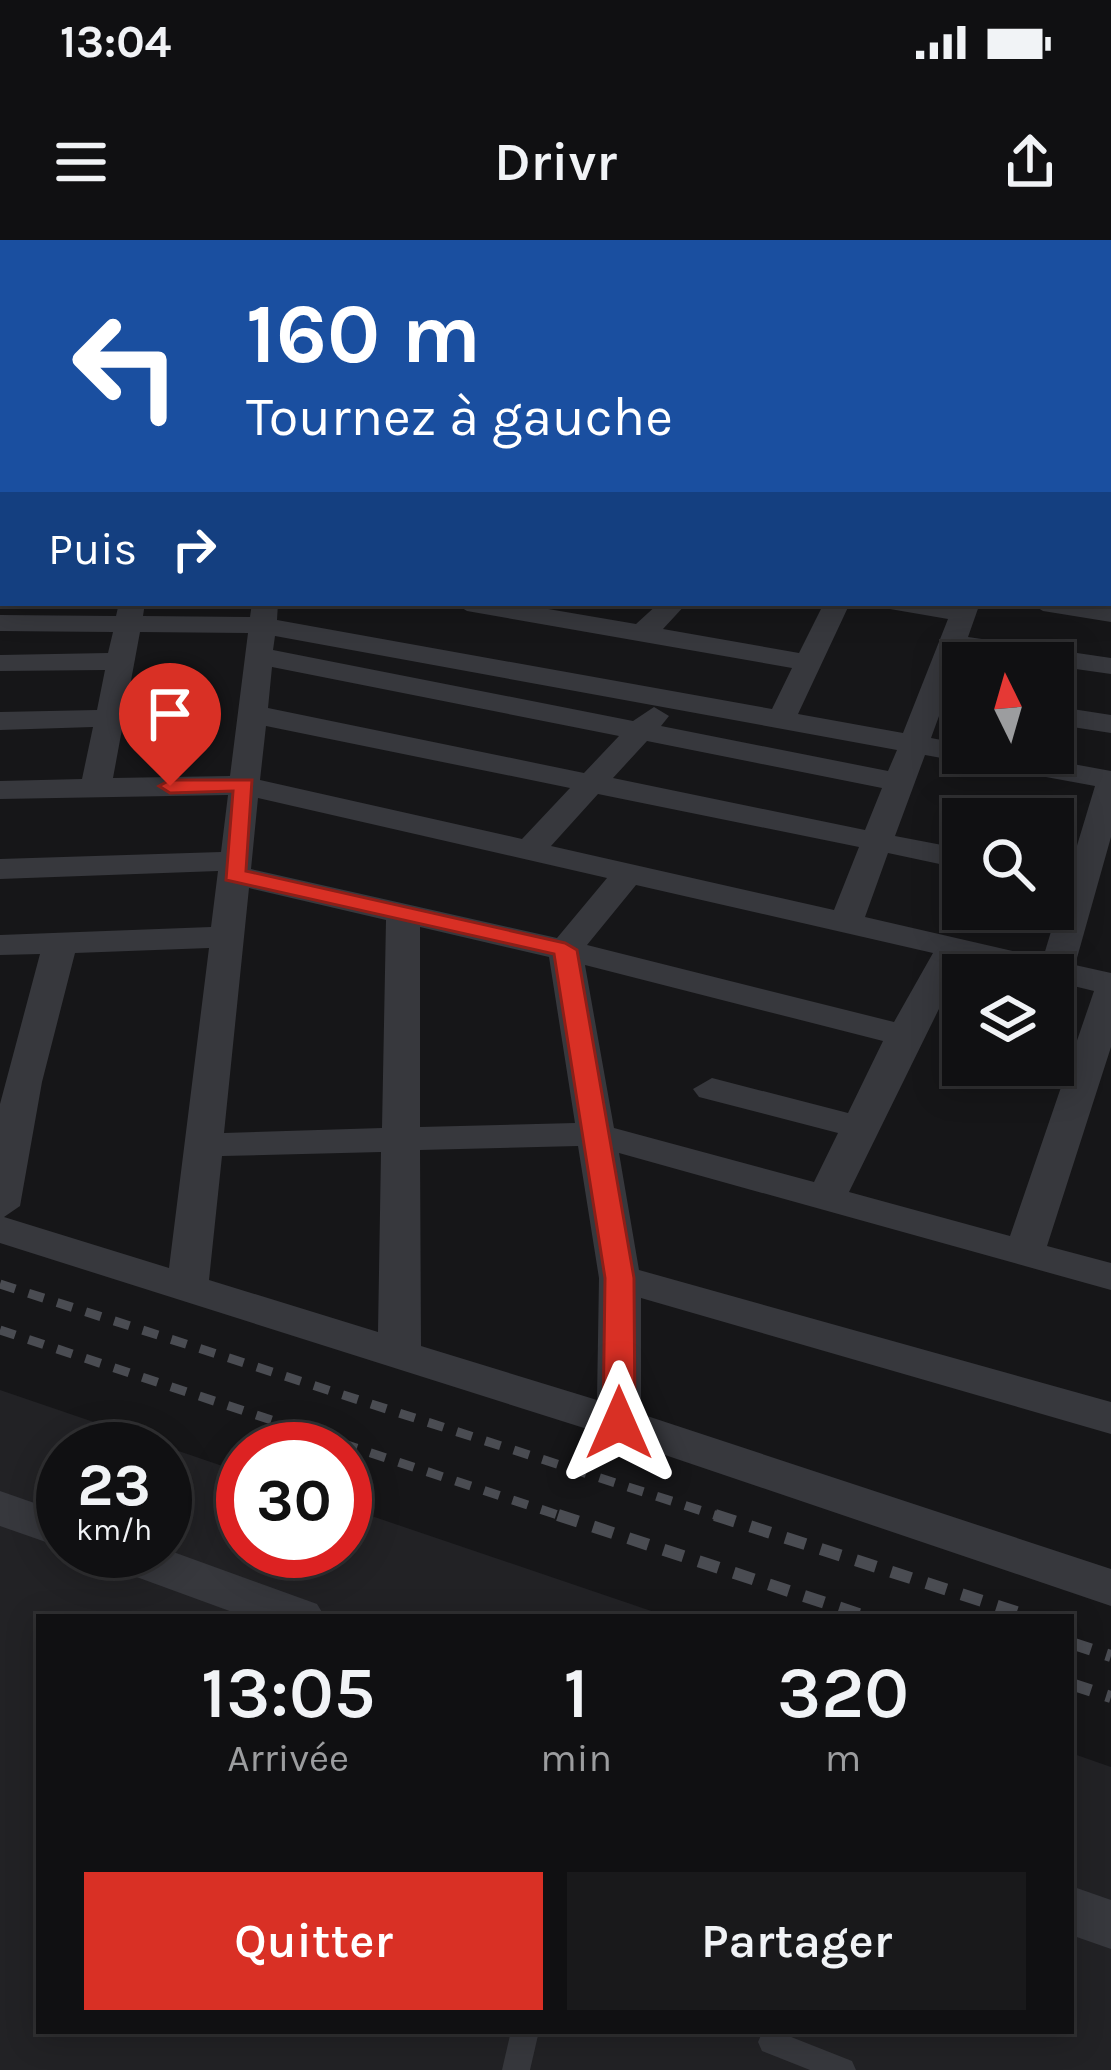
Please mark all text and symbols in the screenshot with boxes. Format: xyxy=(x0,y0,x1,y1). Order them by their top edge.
text: 13:04 xyxy=(60,16,171,68)
icon: menu xyxy=(48,129,114,195)
icon: share xyxy=(997,129,1063,195)
text: Drivr xyxy=(494,130,617,194)
text: 160 m xyxy=(246,285,481,383)
icon: left xyxy=(48,288,204,444)
text: Tournez à gauche xyxy=(246,385,673,449)
icon: right xyxy=(161,516,227,582)
text: Puis xyxy=(48,523,137,575)
north arrow xyxy=(942,642,1074,774)
map controls xyxy=(942,642,1074,1086)
pin xyxy=(119,663,221,786)
icon: arrive xyxy=(137,681,203,747)
button: search xyxy=(942,798,1074,930)
button: layers xyxy=(942,954,1074,1086)
position arrow xyxy=(556,1360,682,1486)
speed limit sign: 30 xyxy=(216,1422,372,1578)
text: 23 xyxy=(77,1450,151,1520)
text: km/h xyxy=(76,1512,152,1548)
text: 13:05 xyxy=(201,1651,375,1735)
text: 1 xyxy=(564,1651,589,1735)
text: 320 xyxy=(777,1651,909,1735)
text: Arrivée xyxy=(227,1735,349,1781)
text: min xyxy=(540,1735,612,1781)
text: m xyxy=(825,1735,861,1781)
button: Quitter xyxy=(84,1872,543,2010)
button: Partager xyxy=(567,1872,1026,2010)

